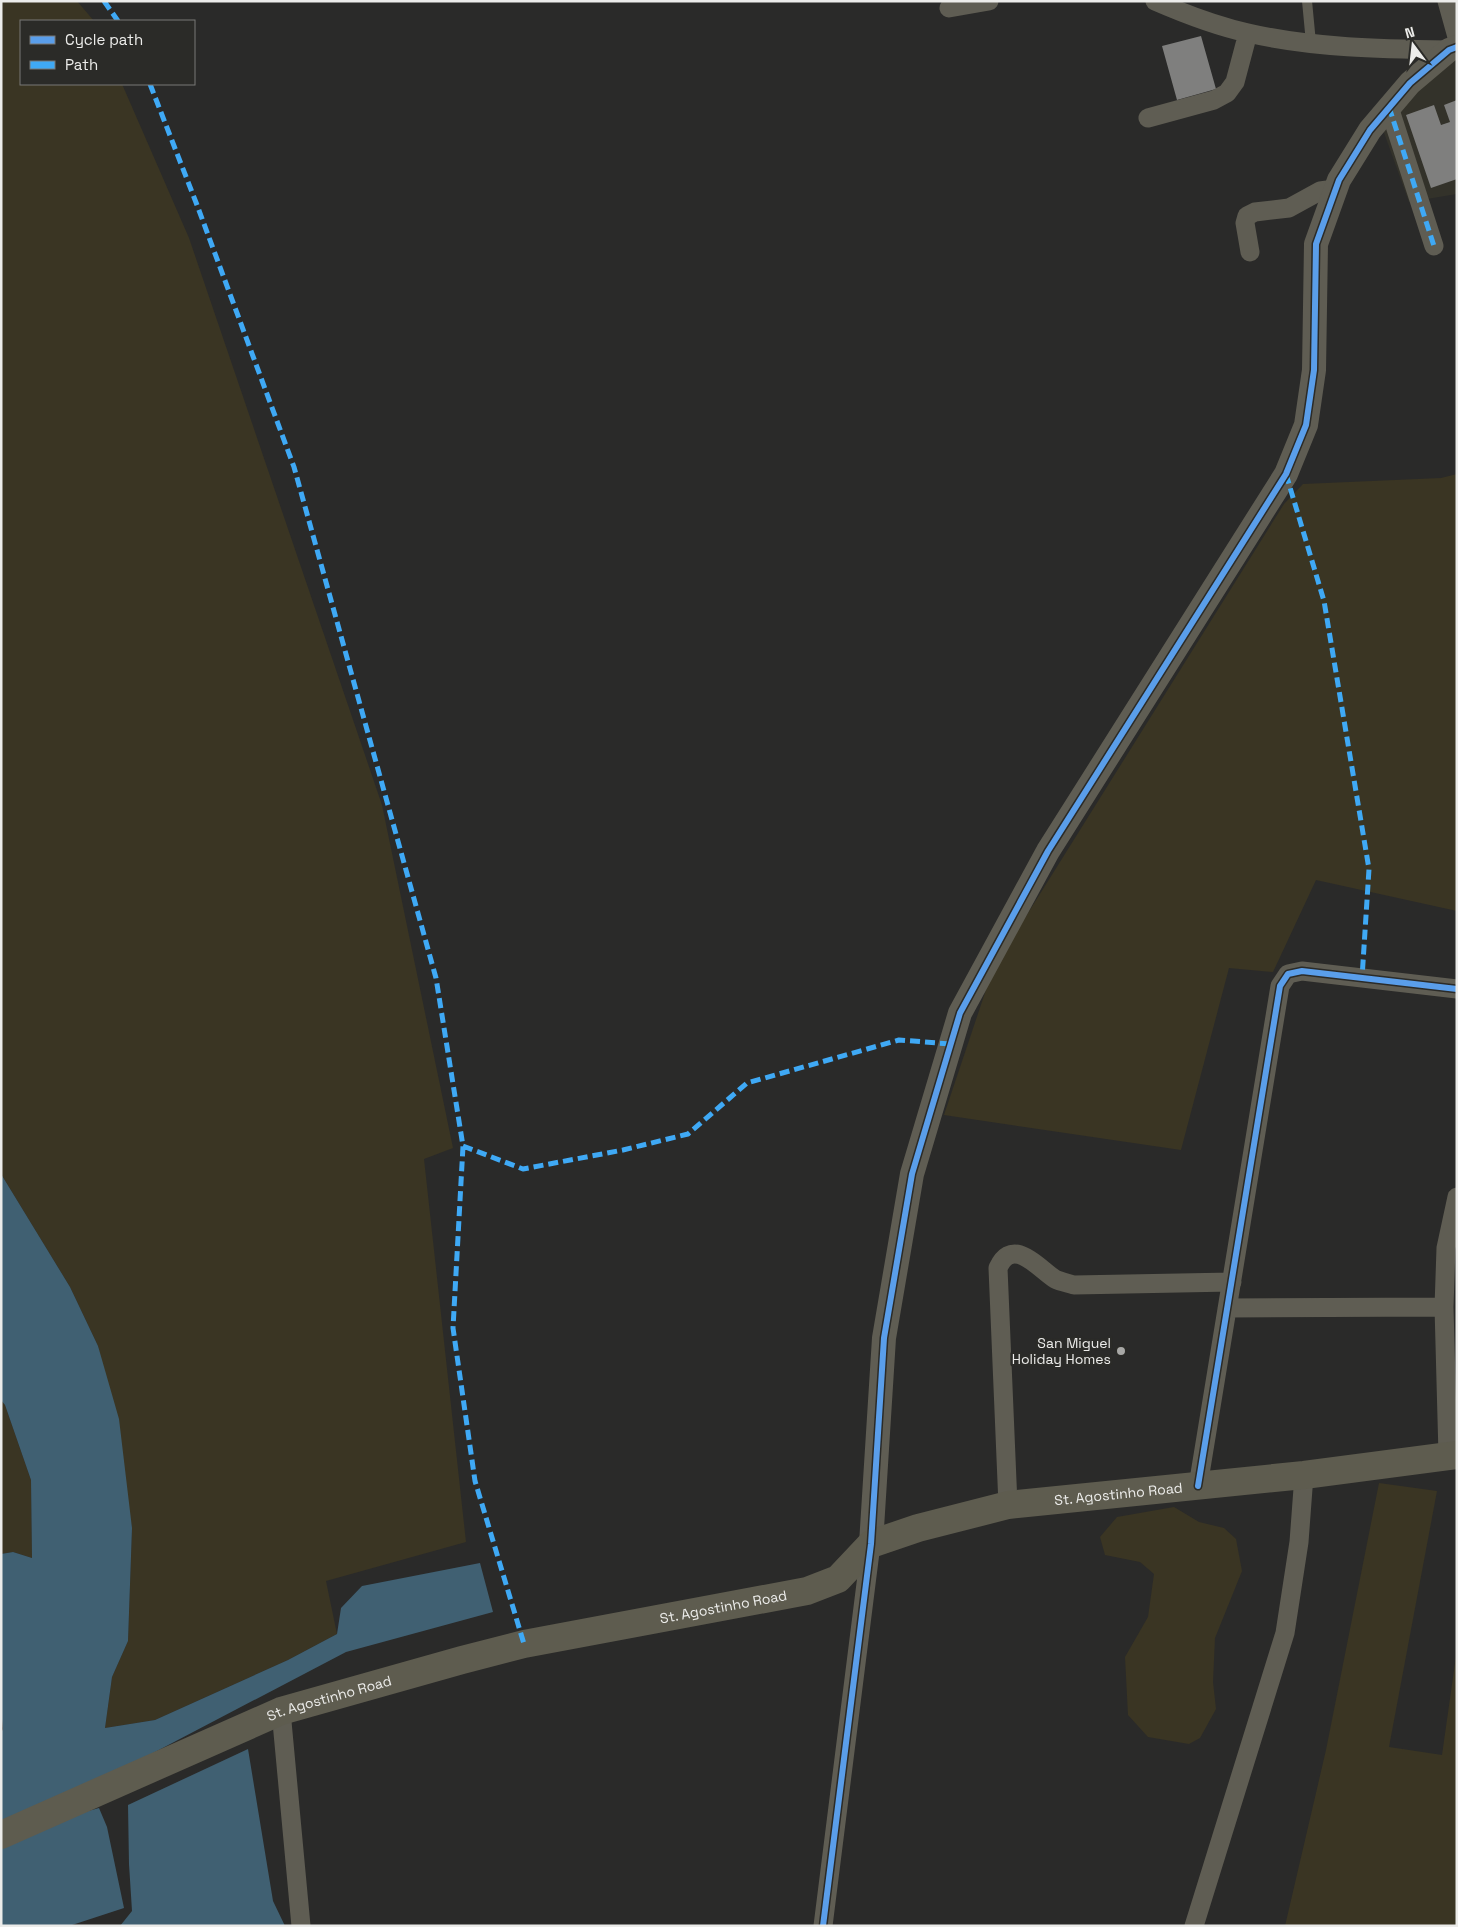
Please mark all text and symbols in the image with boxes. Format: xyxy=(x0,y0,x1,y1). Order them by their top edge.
legend xyxy=(20,20,195,85)
north arrow xyxy=(1388,20,1438,70)
text: N xyxy=(1403,23,1417,42)
text: Cycle path xyxy=(65,30,143,49)
text: Path xyxy=(65,55,98,74)
place label: San Miguel Holiday Homes xyxy=(1012,1334,1111,1368)
marker: San Miguel Holiday Homes xyxy=(1115,1345,1127,1357)
street label: St. Agostinho Road xyxy=(1053,1478,1183,1509)
street label: St. Agostinho Road xyxy=(658,1586,788,1627)
street label: St. Agostinho Road xyxy=(264,1671,393,1725)

